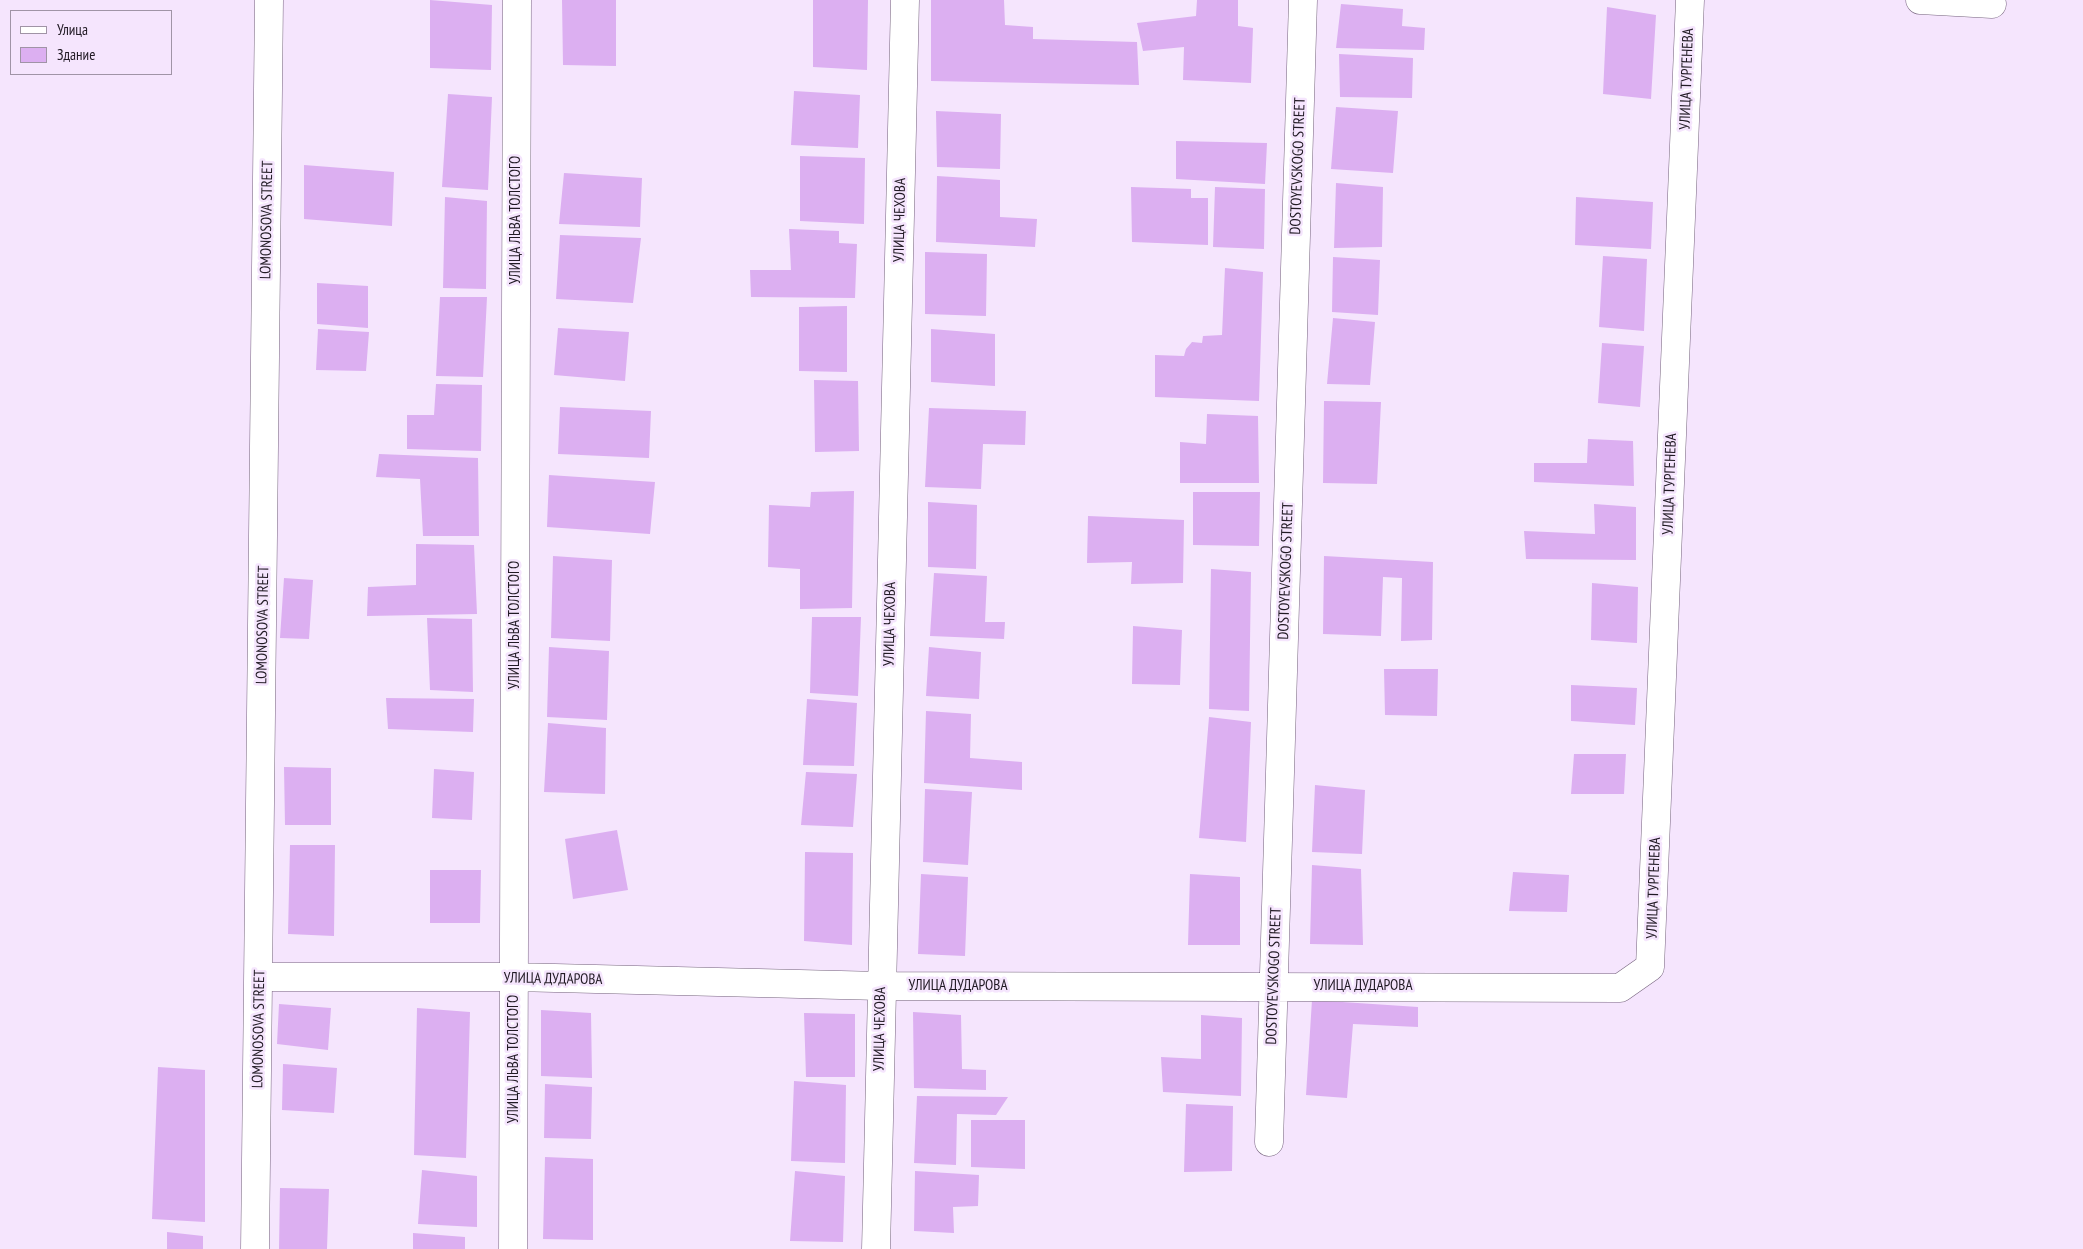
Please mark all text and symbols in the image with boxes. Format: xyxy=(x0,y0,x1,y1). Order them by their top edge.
legend xyxy=(10,10,172,75)
text: Улица xyxy=(57,20,88,39)
street label: УЛИЦА ТУРГЕНЕВА xyxy=(1676,28,1698,130)
text: Здание xyxy=(57,45,95,64)
street label: DOSTOYEVSKOGO STREET xyxy=(1287,97,1309,235)
street label: УЛИЦА ЛЬВА ТОЛСТОГО xyxy=(507,156,525,284)
street label: LOMONOSOVA STREET xyxy=(257,161,277,279)
street label: УЛИЦА ЧЕХОВА xyxy=(890,178,910,262)
street label: УЛИЦА ТУРГЕНЕВА xyxy=(1659,433,1681,535)
street label: DOSTOYEVSKOGO STREET xyxy=(1275,502,1297,640)
street label: УЛИЦА ЛЬВА ТОЛСТОГО xyxy=(506,561,524,689)
street label: LOMONOSOVA STREET xyxy=(253,566,273,684)
street label: УЛИЦА ЧЕХОВА xyxy=(880,582,900,666)
street label: УЛИЦА ТУРГЕНЕВА xyxy=(1643,837,1665,939)
street label: DOSTOYEVSKOGO STREET xyxy=(1263,907,1285,1045)
street label: УЛИЦА ДУДАРОВА xyxy=(503,969,603,989)
street label: LOMONOSOVA STREET xyxy=(249,970,269,1088)
street label: УЛИЦА ДУДАРОВА xyxy=(908,977,1008,995)
street label: УЛИЦА ДУДАРОВА xyxy=(1313,977,1413,995)
street label: УЛИЦА ЧЕХОВА xyxy=(870,987,890,1071)
street label: УЛИЦА ЛЬВА ТОЛСТОГО xyxy=(505,995,523,1123)

